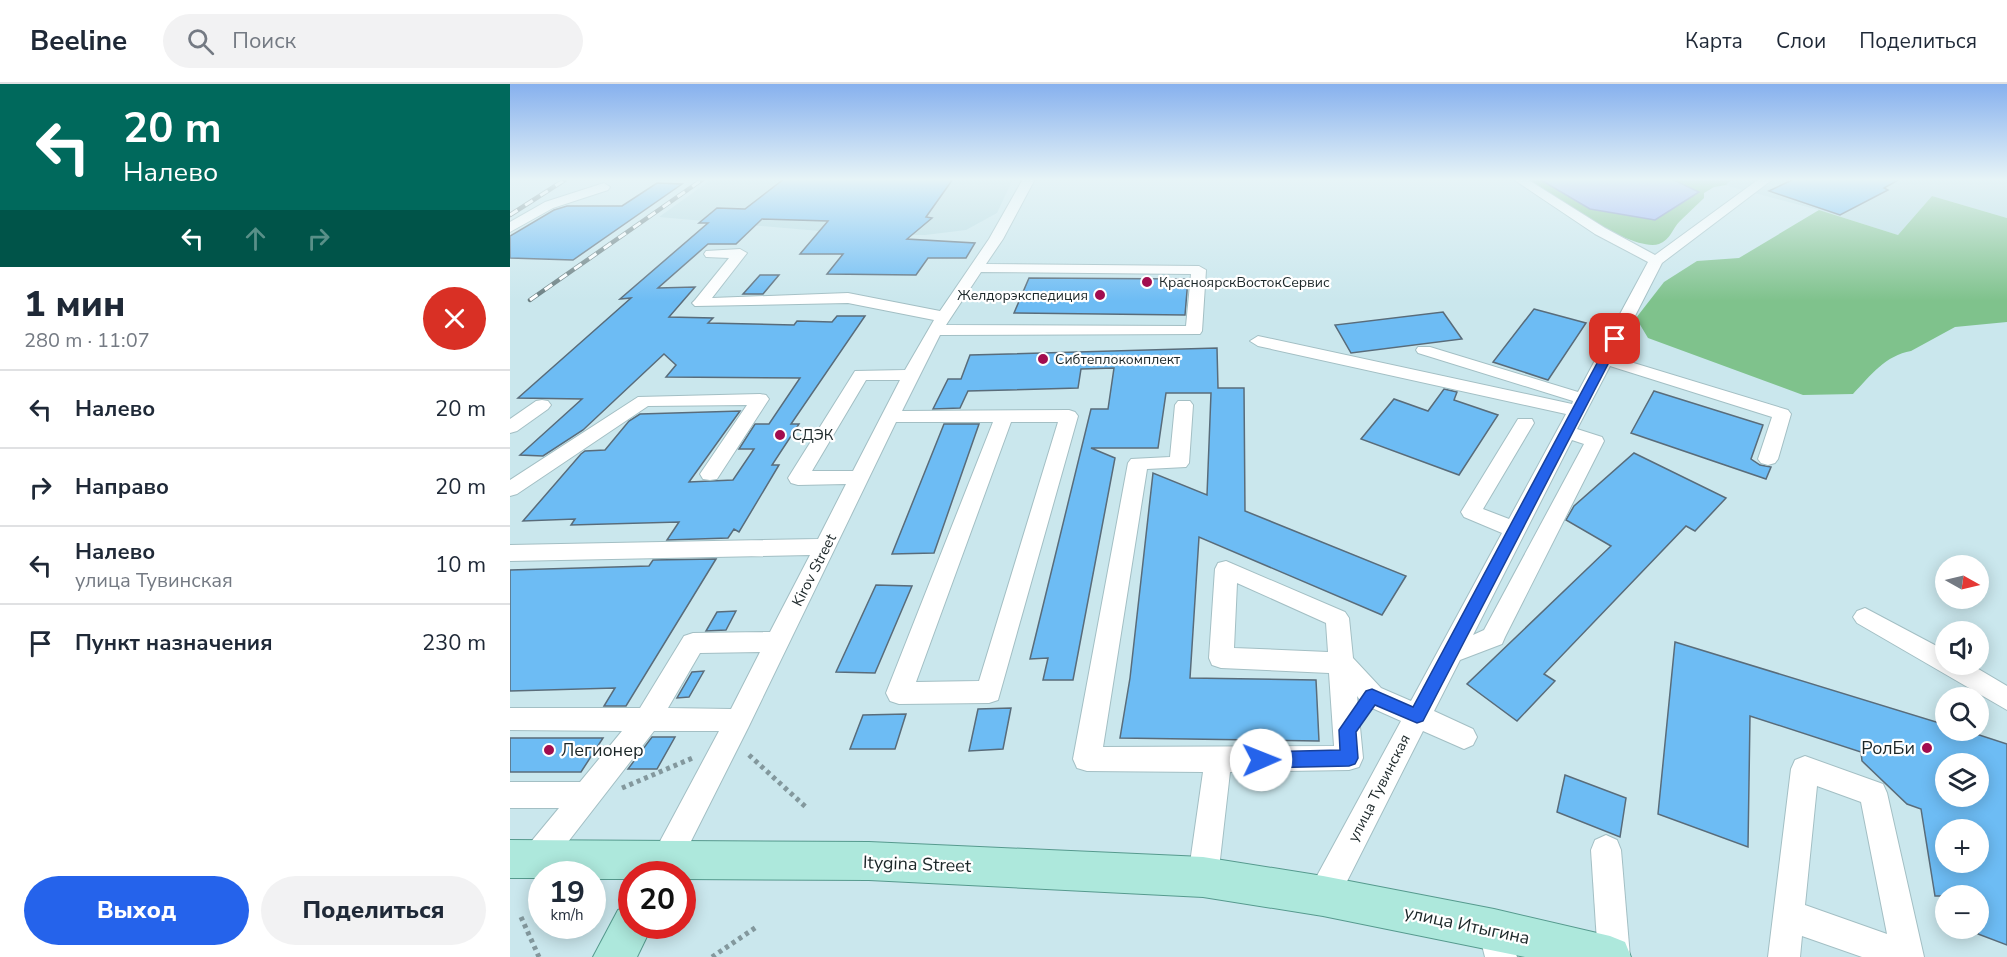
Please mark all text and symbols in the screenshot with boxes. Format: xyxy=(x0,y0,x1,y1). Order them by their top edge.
search box xyxy=(163,14,583,68)
text: Beeline xyxy=(30,22,127,60)
icon: search xyxy=(184,25,217,58)
text: Поиск xyxy=(232,26,296,56)
text: Карта xyxy=(1685,27,1743,55)
text: Слои xyxy=(1776,27,1826,55)
text: Поделиться xyxy=(1859,27,1977,55)
text: 20 m xyxy=(123,100,222,157)
icon: left xyxy=(24,108,102,186)
text: Налево xyxy=(123,154,218,191)
icon: left xyxy=(176,222,209,255)
icon: ahead xyxy=(239,222,272,255)
icon: right xyxy=(302,222,335,255)
place label: КрасноярскВостокСервис xyxy=(1159,273,1330,292)
marker: КрасноярскВостокСервис xyxy=(1140,275,1154,289)
text: 1 мин xyxy=(24,280,125,329)
place label: Желдорэкспедиция xyxy=(957,286,1088,305)
button: close xyxy=(423,287,486,350)
marker: Желдорэкспедиция xyxy=(1093,288,1107,302)
pin xyxy=(1589,313,1640,364)
icon: arrive xyxy=(1598,322,1631,355)
text: 280 m · 11:07 xyxy=(24,327,150,354)
place label: Сибтеплокомплект xyxy=(1055,350,1181,369)
marker: Сибтеплокомплект xyxy=(1036,352,1050,366)
icon: left xyxy=(24,393,57,426)
text: Налево xyxy=(75,394,155,424)
text: 20 m xyxy=(435,394,486,424)
place label: СДЭК xyxy=(792,425,834,445)
marker: СДЭК xyxy=(773,428,787,442)
icon: right xyxy=(24,471,57,504)
text: Направо xyxy=(75,472,169,502)
text: 20 m xyxy=(435,472,486,502)
street label: Kirov Street xyxy=(787,530,841,610)
text: Налево xyxy=(75,537,155,567)
icon: left xyxy=(24,549,57,582)
text: 10 m xyxy=(435,550,486,580)
north arrow xyxy=(1935,555,1989,609)
map controls xyxy=(1935,555,1989,939)
text: улица Тувинская xyxy=(75,567,233,594)
button: sound xyxy=(1935,621,1989,675)
icon: arrive xyxy=(24,627,57,660)
text: Пункт назначения xyxy=(75,628,273,658)
text: 230 m xyxy=(422,628,486,658)
button: search xyxy=(1935,687,1989,741)
position arrow xyxy=(1229,728,1293,792)
street label: улица Тувинская xyxy=(1343,731,1415,845)
place label: РолБи xyxy=(1861,736,1915,760)
place label: Легионер xyxy=(561,738,644,762)
marker: РолБи xyxy=(1920,741,1934,755)
marker: Легионер xyxy=(542,743,556,757)
button: layers xyxy=(1935,753,1989,807)
button: + xyxy=(1935,819,1989,873)
street label: Itygina Street xyxy=(862,850,972,878)
speed limit sign: 20 xyxy=(618,861,696,939)
text: 19 xyxy=(549,872,585,913)
button: Выход xyxy=(24,876,249,945)
button: Поделиться xyxy=(261,876,486,945)
button: − xyxy=(1935,885,1989,939)
street label: улица Итыгина xyxy=(1402,900,1532,950)
text: km/h xyxy=(550,905,584,925)

